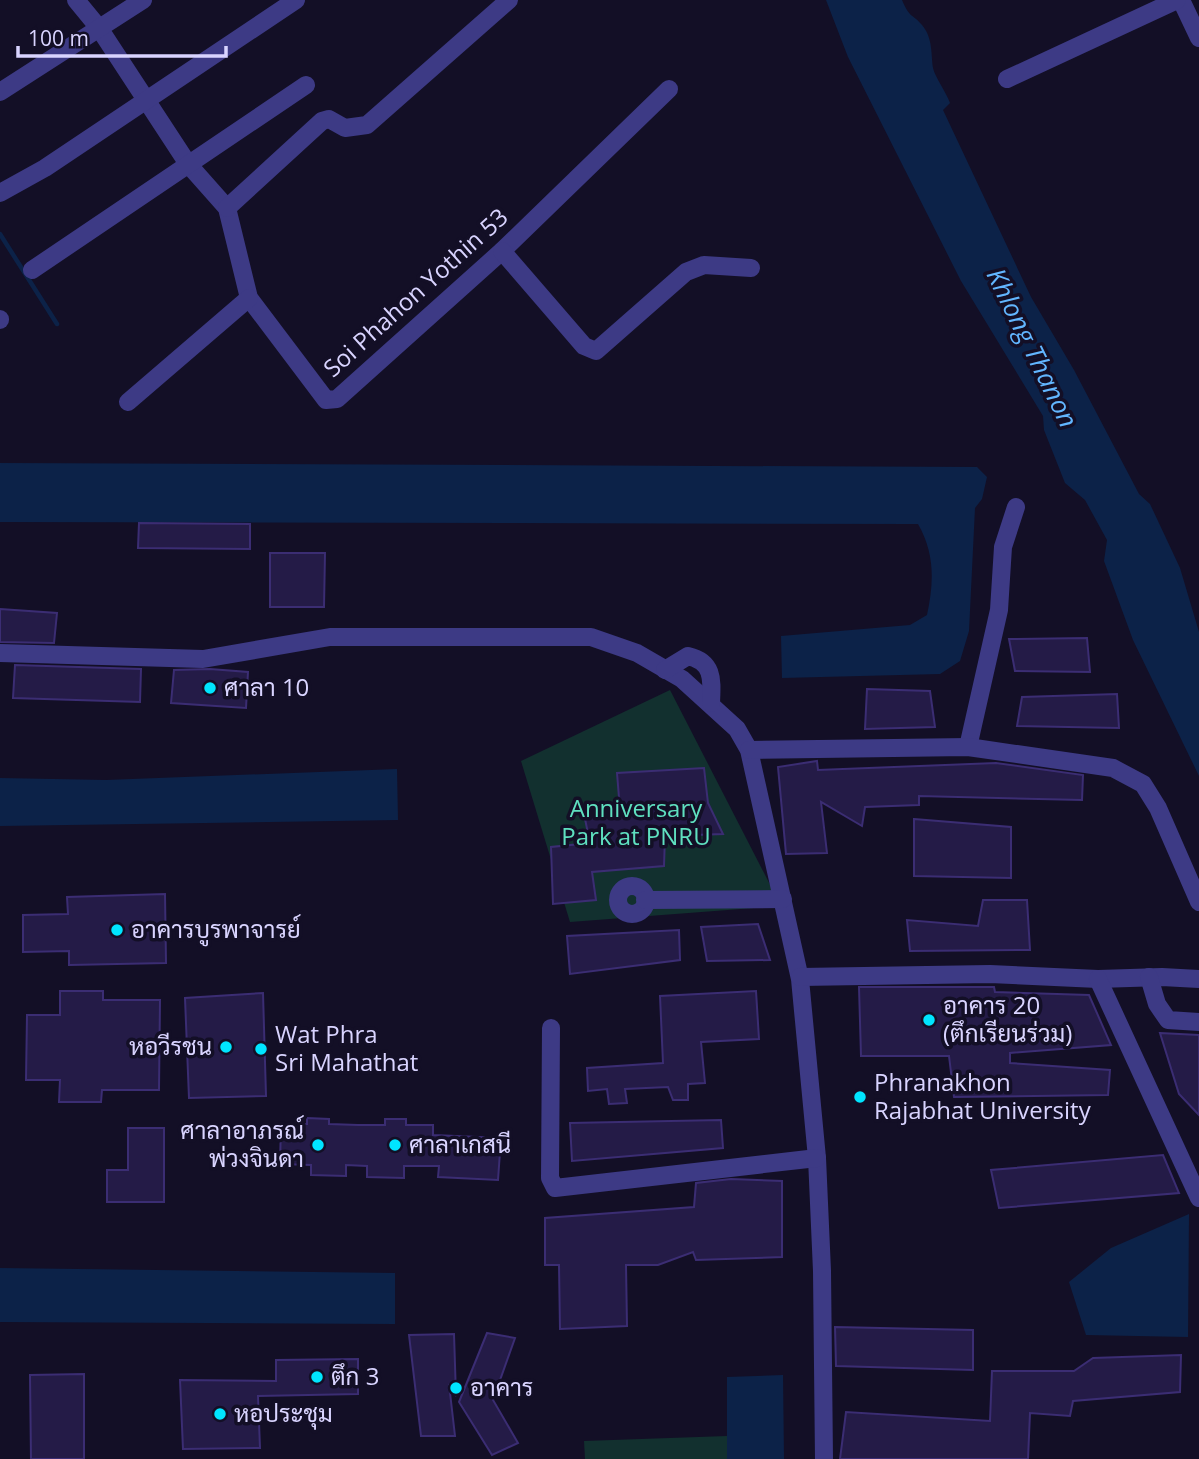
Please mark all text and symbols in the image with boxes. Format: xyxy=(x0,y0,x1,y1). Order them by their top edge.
scale bar xyxy=(18,14,226,58)
text: 100 m xyxy=(28,24,89,52)
street label: Soi Phahon Yothin 53 xyxy=(315,200,515,384)
water label: Khlong Thanon xyxy=(979,262,1087,433)
place label: ศาลา 10 xyxy=(224,670,309,703)
marker: ศาลา 10 xyxy=(202,680,218,696)
park label: Anniversary Park at PNRU xyxy=(561,791,711,852)
place label: อาคารบูรพาจารย์ xyxy=(131,912,301,947)
marker: อาคารบูรพาจารย์ xyxy=(109,922,125,938)
place label: อาคาร 20 (ตึกเรียนร่วม) xyxy=(943,988,1072,1049)
marker: อาคาร 20 (ตึกเรียนร่วม) xyxy=(921,1012,937,1028)
place label: Wat Phra Sri Mahathat xyxy=(275,1017,418,1078)
place label: หอวีรชน xyxy=(129,1029,212,1062)
marker: หอวีรชน xyxy=(218,1039,234,1055)
marker: Wat Phra Sri Mahathat xyxy=(253,1041,269,1057)
place label: Phranakhon Rajabhat University xyxy=(874,1065,1092,1126)
marker: Phranakhon Rajabhat University xyxy=(852,1089,868,1105)
place label: ศาลาอาภรณ์ พ่วงจินดา xyxy=(180,1113,304,1174)
place label: ศาลาเกสนี xyxy=(409,1127,511,1160)
marker: ศาลาอาภรณ์ พ่วงจินดา xyxy=(310,1137,326,1153)
marker: ศาลาเกสนี xyxy=(387,1137,403,1153)
place label: ตึก 3 xyxy=(331,1359,379,1392)
marker: ตึก 3 xyxy=(309,1369,325,1385)
place label: อาคาร xyxy=(470,1370,533,1403)
marker: อาคาร xyxy=(448,1380,464,1396)
place label: หอประชุม xyxy=(234,1396,333,1430)
marker: หอประชุม xyxy=(212,1406,228,1422)

